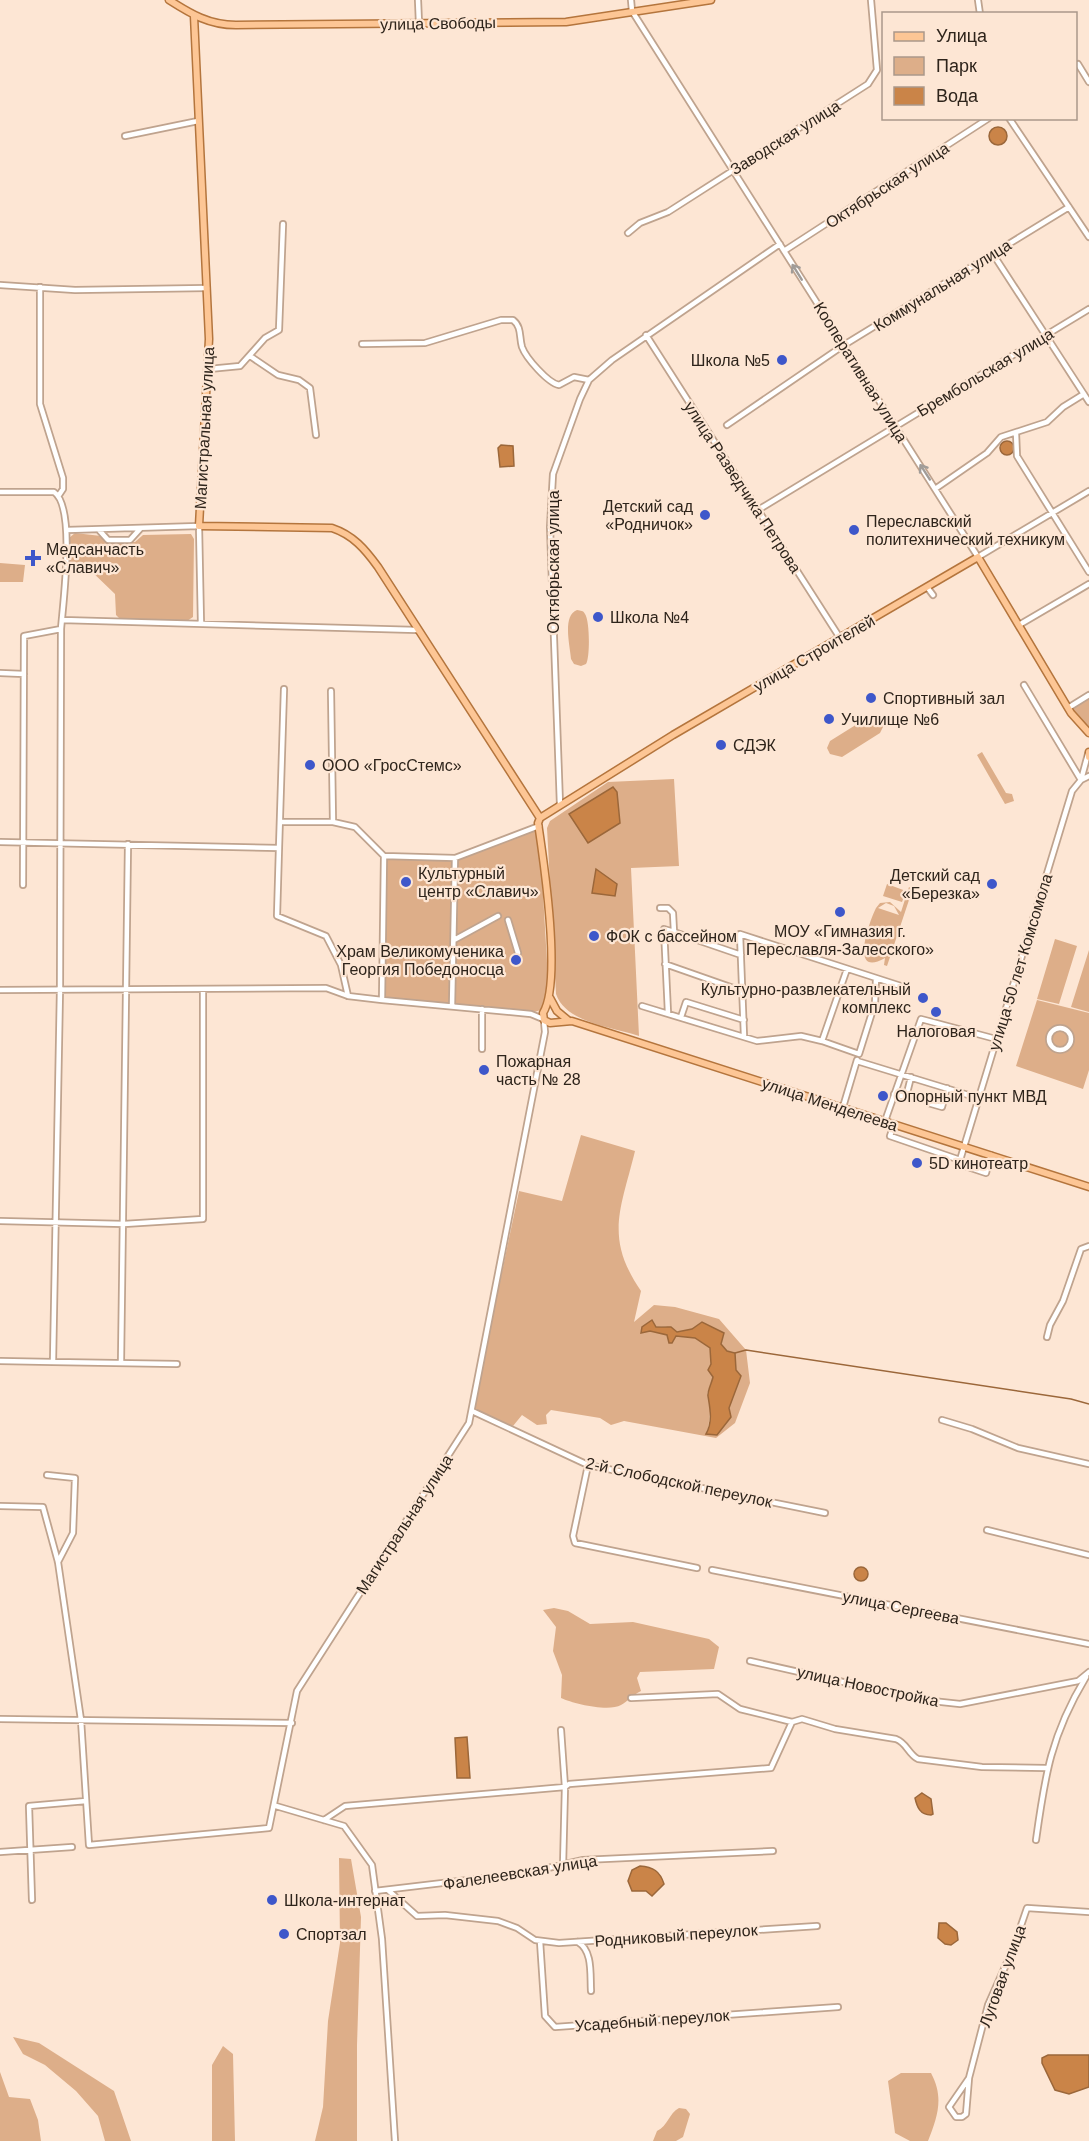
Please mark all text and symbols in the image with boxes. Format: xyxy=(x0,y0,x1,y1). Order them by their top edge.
legend xyxy=(882,12,1077,120)
street label: улица Свободы xyxy=(380,14,496,33)
text: Улица xyxy=(936,26,988,46)
text: Парк xyxy=(936,56,977,76)
text: Вода xyxy=(936,86,979,106)
street label: Заводская улица xyxy=(727,97,843,178)
street label: Октябрьская улица xyxy=(823,139,952,232)
street label: Коммунальная улица xyxy=(870,236,1014,335)
one-way arrow xyxy=(791,264,803,281)
street label: Кооперативная улица xyxy=(811,299,911,445)
street label: Брембольская улица xyxy=(914,325,1057,420)
street label: Магистральная улица xyxy=(192,346,217,510)
place label: Школа №5 xyxy=(691,352,770,369)
marker: Школа №5 xyxy=(775,353,789,367)
street label: улица Разведчика Петрова xyxy=(681,398,805,576)
one-way arrow xyxy=(918,464,930,481)
street label: Октябрьская улица xyxy=(545,490,562,634)
place label: Детский сад «Родничок» xyxy=(603,498,694,533)
marker: Детский сад «Родничок» xyxy=(698,508,712,522)
place label: Переславский политехнический техникум xyxy=(866,513,1065,548)
marker: Переславский политехнический техникум xyxy=(847,523,861,537)
place label: Медсанчасть «Славич» xyxy=(46,541,144,576)
marker: Медсанчасть «Славич» xyxy=(24,549,42,567)
place label: Школа №4 xyxy=(610,609,689,626)
marker: Школа №4 xyxy=(591,610,605,624)
street label: улица Строителей xyxy=(751,612,878,695)
place label: Спортивный зал xyxy=(883,690,1005,707)
marker: Спортивный зал xyxy=(864,691,878,705)
place label: Училище №6 xyxy=(841,711,939,728)
marker: Училище №6 xyxy=(822,712,836,726)
place label: СДЭК xyxy=(733,737,777,754)
marker: СДЭК xyxy=(714,738,728,752)
place label: ООО «ГросСтемс» xyxy=(322,757,462,774)
marker: ООО «ГросСтемс» xyxy=(303,758,317,772)
place label: Культурный центр «Славич» xyxy=(418,865,539,900)
place label: Детский сад «Березка» xyxy=(890,867,981,902)
street label: улица 50 лет Комсомола xyxy=(985,871,1056,1053)
marker: Культурный центр «Славич» xyxy=(399,875,413,889)
marker: Детский сад «Березка» xyxy=(985,877,999,891)
marker: МОУ «Гимназия г. Переславля-Залесского» xyxy=(833,905,847,919)
place label: МОУ «Гимназия г. Переславля-Залесского» xyxy=(746,923,934,958)
place label: ФОК с бассейном xyxy=(606,928,737,945)
marker: ФОК с бассейном xyxy=(587,929,601,943)
place label: Храм Великомученика Георгия Победоносца xyxy=(336,943,504,978)
marker: Храм Великомученика Георгия Победоносца xyxy=(509,953,523,967)
place label: Культурно-развлекательный комплекс xyxy=(701,981,911,1016)
marker: Культурно-развлекательный комплекс xyxy=(916,991,930,1005)
marker: Налоговая xyxy=(929,1005,943,1019)
place label: Налоговая xyxy=(896,1023,976,1040)
place label: Пожарная часть № 28 xyxy=(496,1053,581,1088)
marker: Пожарная часть № 28 xyxy=(477,1063,491,1077)
street label: улица Менделеева xyxy=(760,1074,900,1134)
place label: Опорный пункт МВД xyxy=(895,1088,1047,1105)
marker: Опорный пункт МВД xyxy=(876,1089,890,1103)
place label: 5D кинотеатр xyxy=(929,1155,1028,1172)
marker: 5D кинотеатр xyxy=(910,1156,924,1170)
street label: Магистральная улица xyxy=(353,1451,456,1597)
street label: 2-й Слободской переулок xyxy=(584,1454,775,1511)
street label: улица Сергеева xyxy=(841,1588,961,1627)
street label: улица Новостройка xyxy=(795,1663,940,1710)
street label: Фалелеевская улица xyxy=(442,1852,598,1893)
place label: Школа-интернат xyxy=(284,1892,406,1909)
marker: Школа-интернат xyxy=(265,1893,279,1907)
street label: Родниковый переулок xyxy=(594,1921,759,1950)
street label: Луговая улица xyxy=(976,1923,1029,2030)
place label: Спортзал xyxy=(296,1926,367,1943)
marker: Спортзал xyxy=(277,1927,291,1941)
street label: Усадебный переулок xyxy=(574,2007,731,2034)

